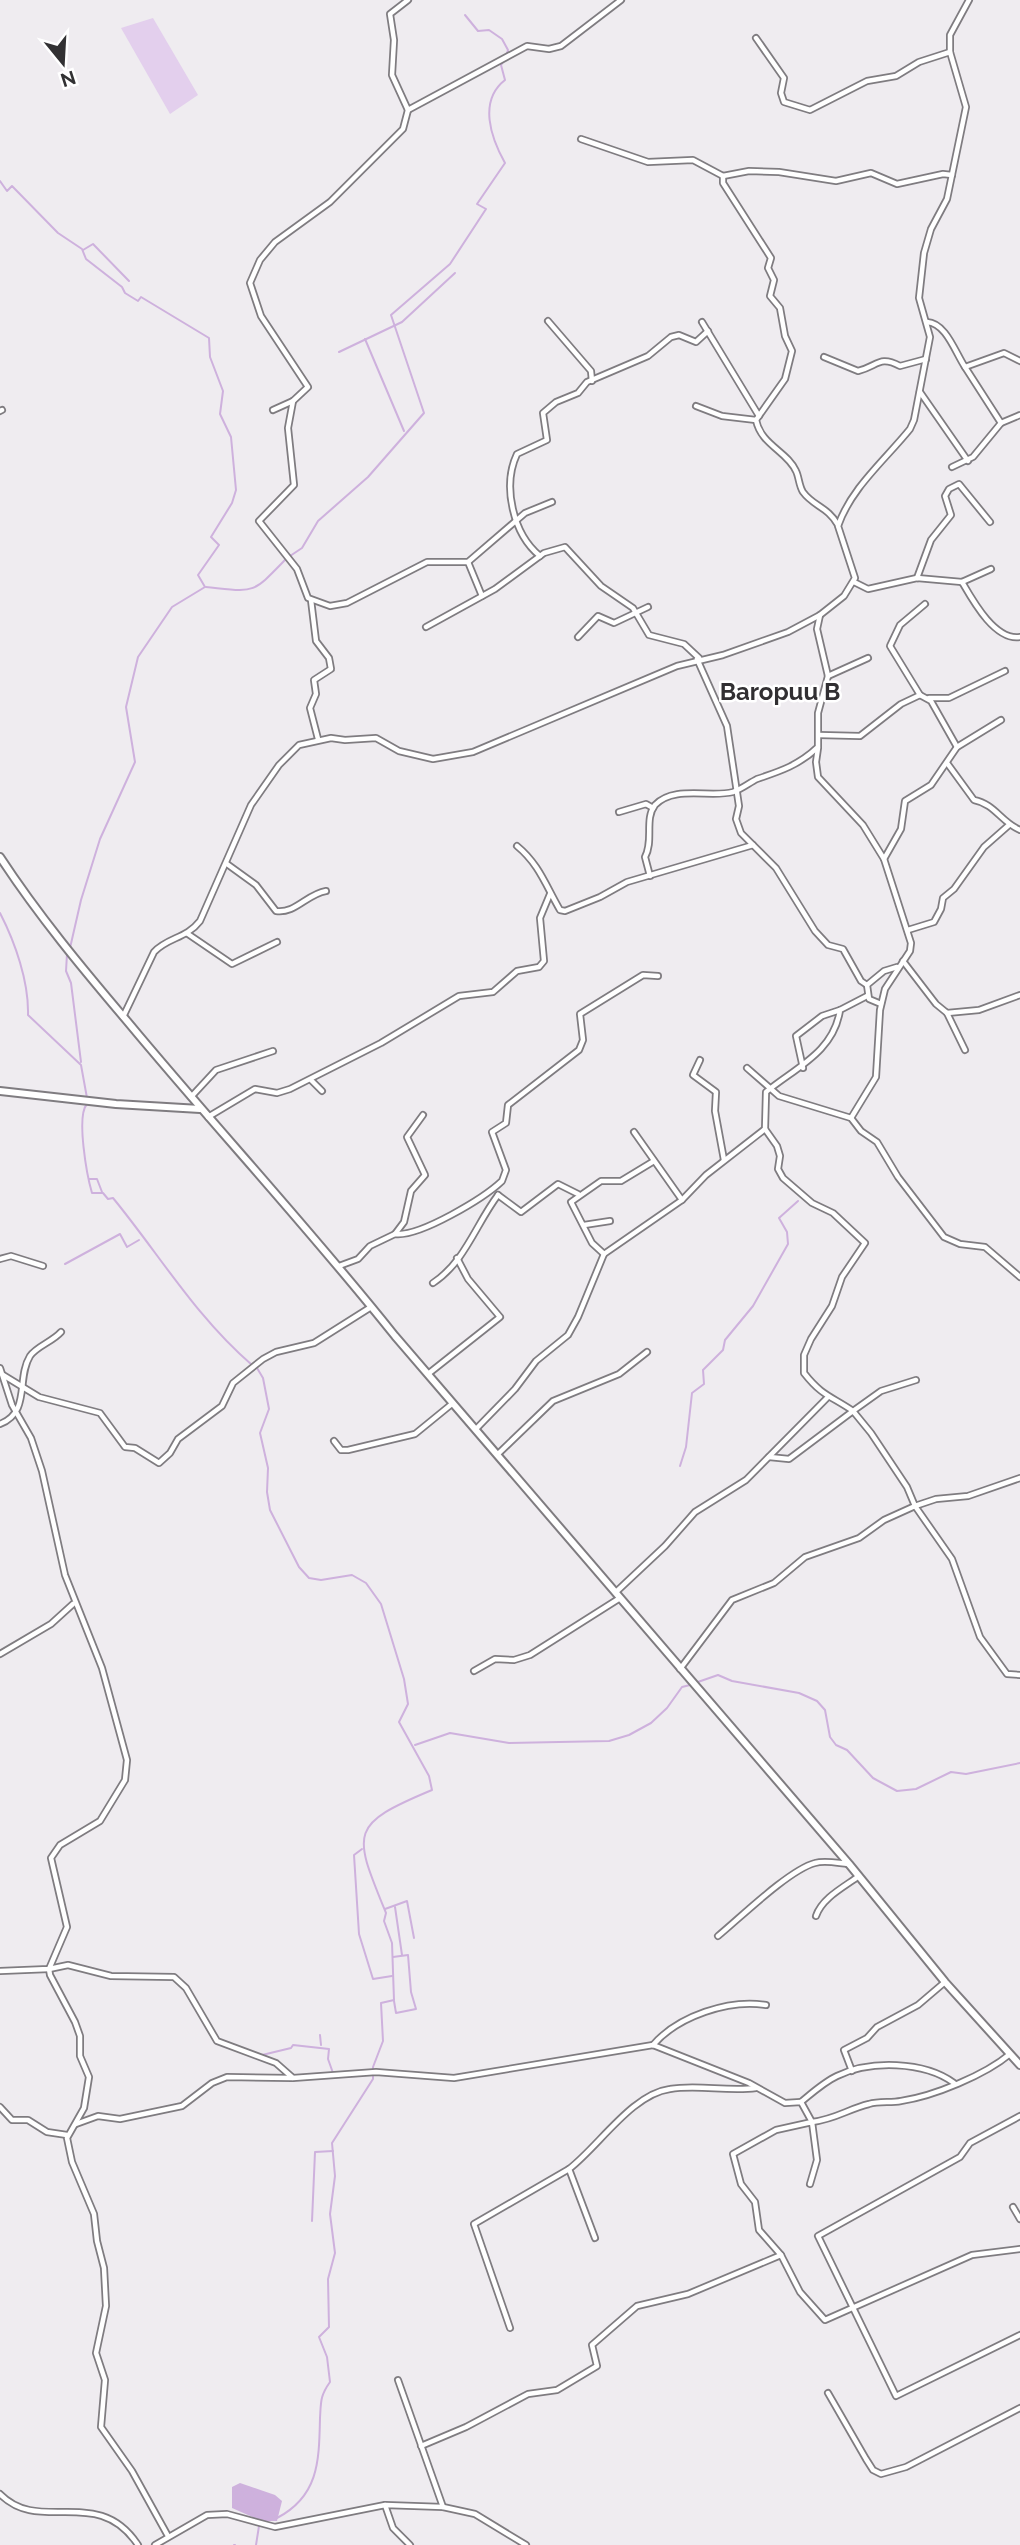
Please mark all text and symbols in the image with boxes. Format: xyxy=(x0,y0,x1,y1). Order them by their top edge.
north arrow xyxy=(28,28,98,98)
text: N xyxy=(58,66,79,92)
district label: Baropuu B xyxy=(720,677,840,706)

